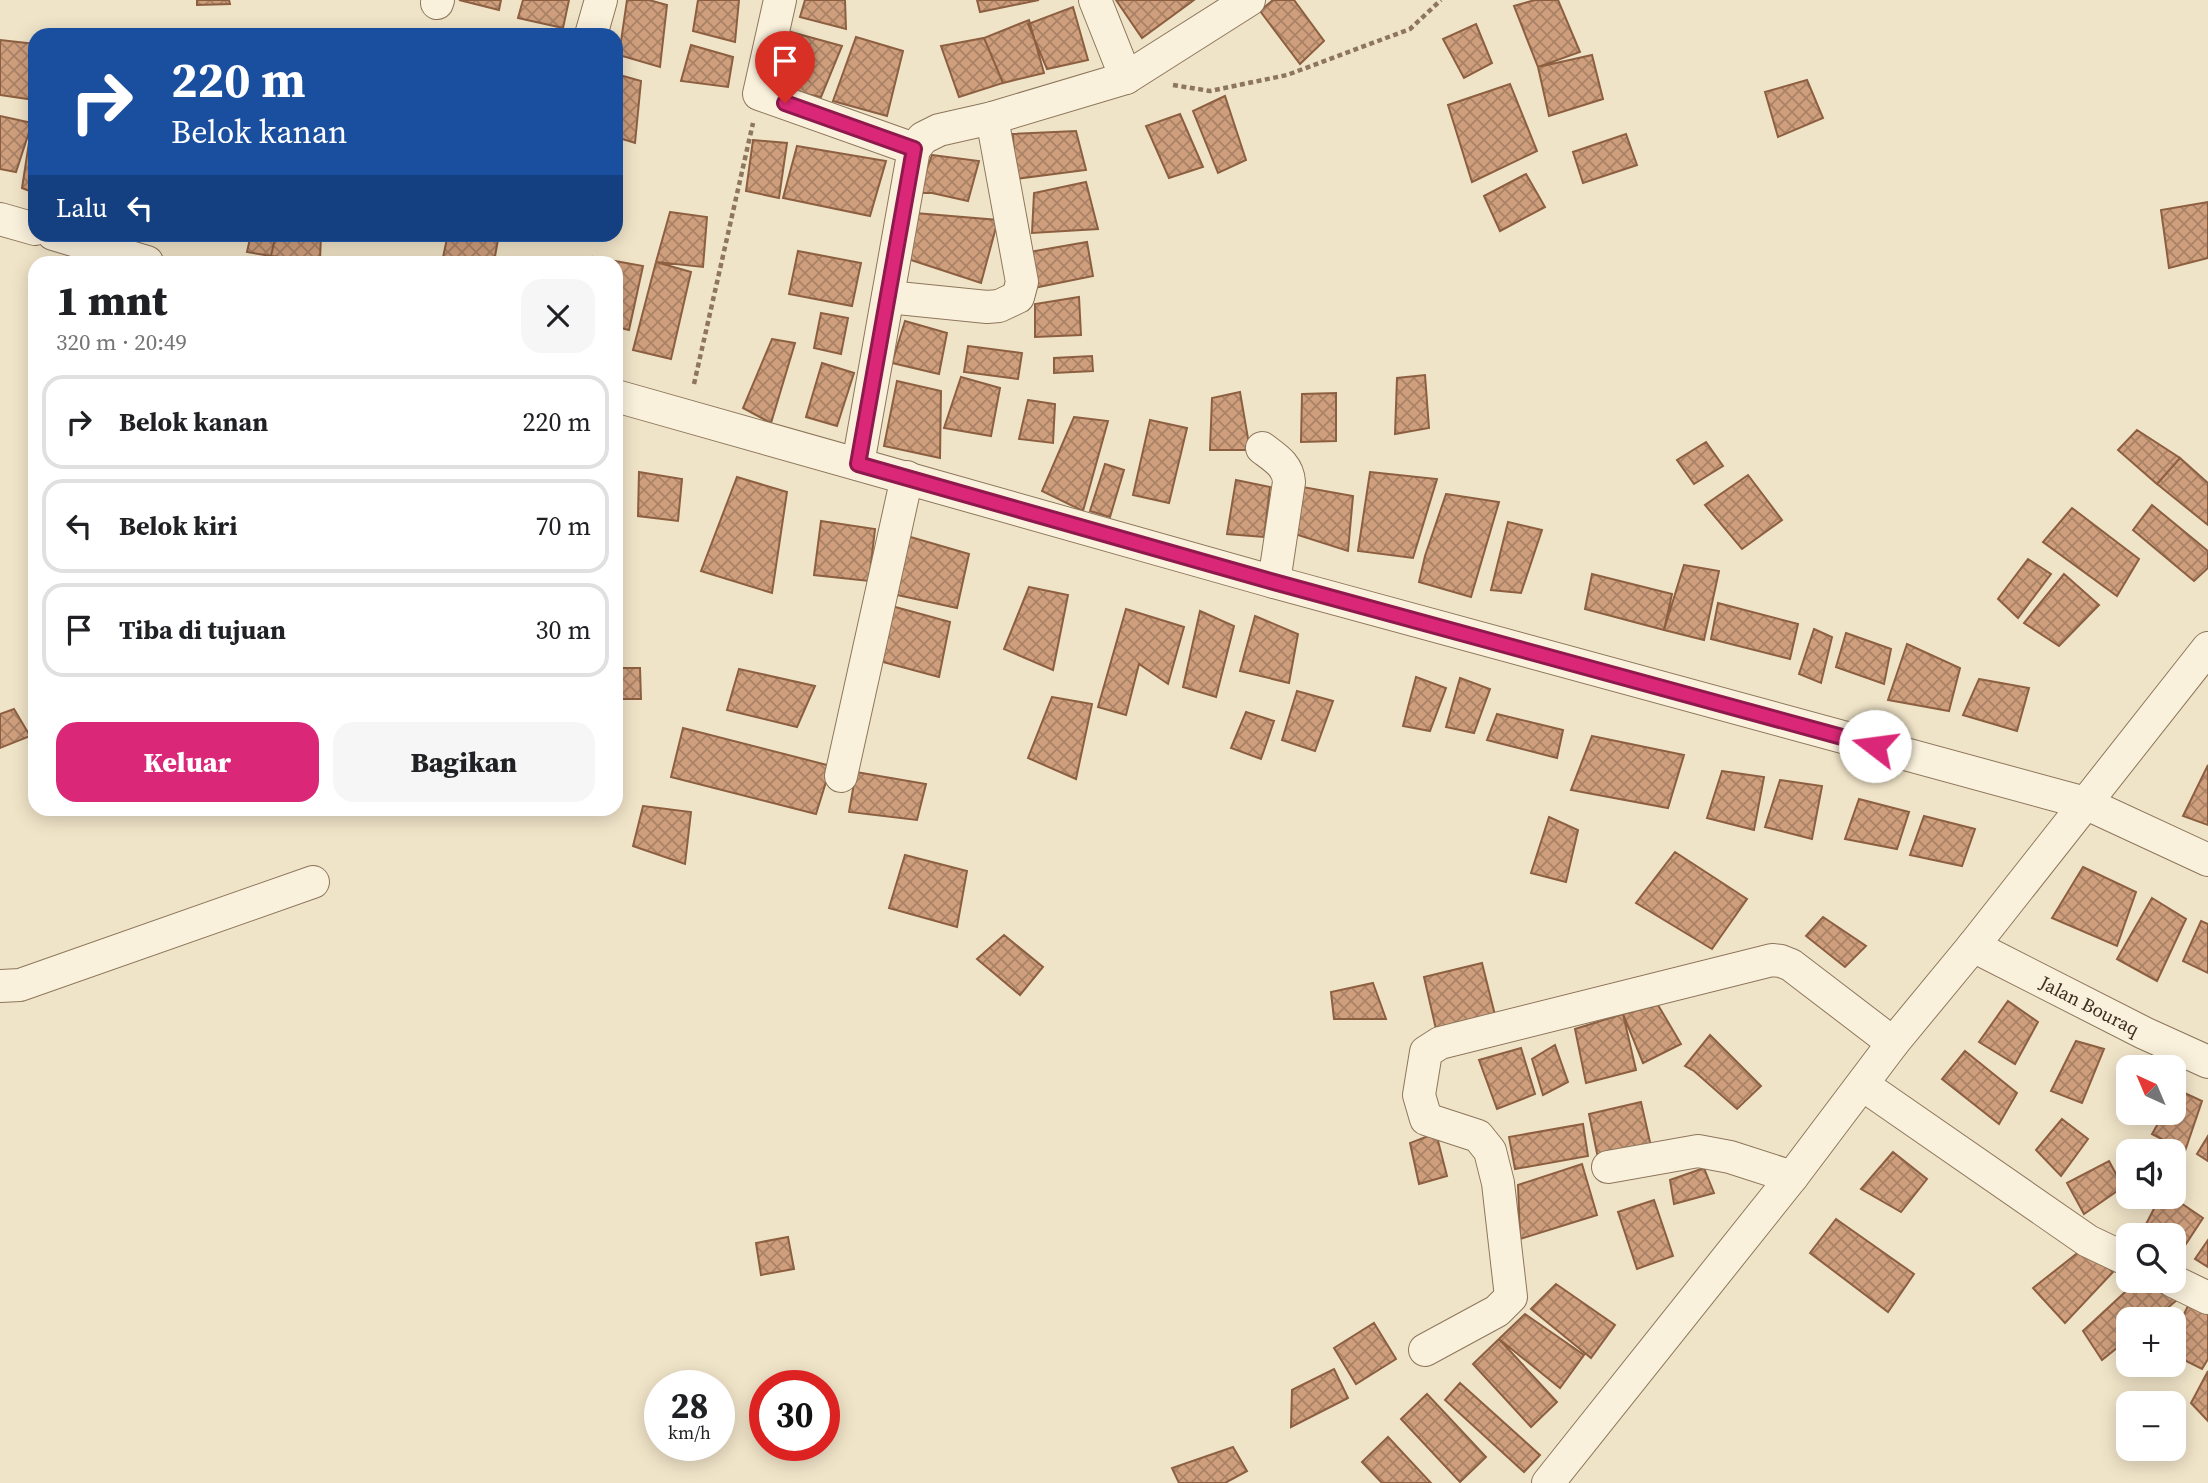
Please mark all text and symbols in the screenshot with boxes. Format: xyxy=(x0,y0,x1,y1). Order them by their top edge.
pin xyxy=(755,31,815,103)
icon: arrive xyxy=(766,42,804,80)
text: 220 m xyxy=(171,46,306,113)
icon: right xyxy=(56,56,147,147)
text: Belok kanan xyxy=(171,110,347,154)
icon: left xyxy=(121,189,159,227)
text: Lalu xyxy=(56,190,107,226)
text: 1 mnt xyxy=(56,271,167,329)
button: close xyxy=(521,279,595,353)
text: 320 m · 20:49 xyxy=(56,326,187,358)
icon: right xyxy=(60,403,98,441)
text: Belok kanan xyxy=(119,404,268,440)
text: 220 m xyxy=(523,404,591,440)
icon: left xyxy=(60,507,98,545)
text: Belok kiri xyxy=(119,508,237,544)
text: 70 m xyxy=(536,508,591,544)
icon: arrive xyxy=(60,611,98,649)
text: Tiba di tujuan xyxy=(119,612,286,648)
text: 30 m xyxy=(536,612,591,648)
position arrow xyxy=(1838,709,1912,783)
button: Keluar xyxy=(56,722,319,802)
button: Bagikan xyxy=(333,722,595,802)
street label: Jalan Bouraq xyxy=(2035,969,2144,1042)
north arrow xyxy=(2116,1055,2186,1125)
map controls xyxy=(2116,1055,2186,1461)
button: sound xyxy=(2116,1139,2186,1209)
button: search xyxy=(2116,1223,2186,1293)
button: + xyxy=(2116,1307,2186,1377)
speed limit sign: 30 xyxy=(749,1370,840,1461)
text: 28 xyxy=(671,1382,708,1430)
button: − xyxy=(2116,1391,2186,1461)
text: km/h xyxy=(668,1420,711,1445)

